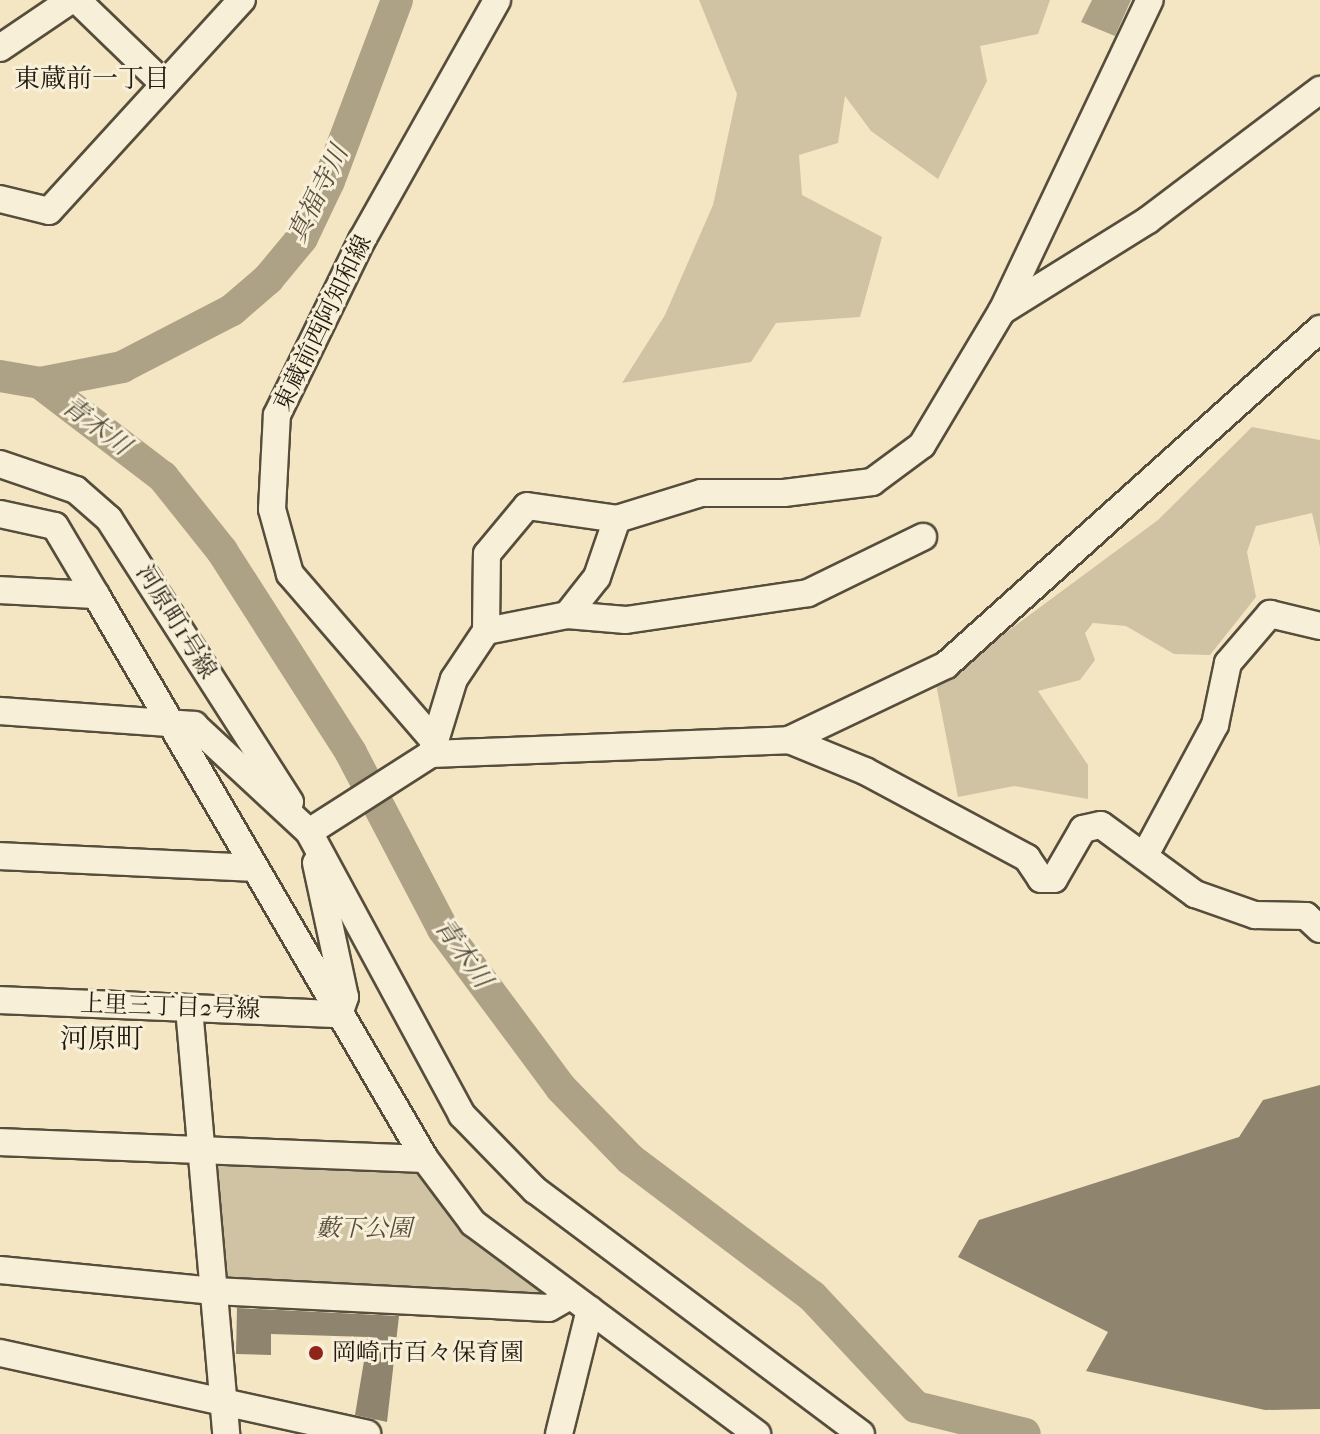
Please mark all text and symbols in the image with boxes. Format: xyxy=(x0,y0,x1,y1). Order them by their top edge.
district label: 東蔵前一丁目 xyxy=(14,63,170,95)
water label: 真福寺川 xyxy=(281,140,355,248)
street label: 東蔵前西阿知和線 xyxy=(268,230,378,416)
water label: 青木川 xyxy=(55,390,137,462)
street label: 河原町1号線 xyxy=(130,560,222,684)
water label: 青木川 xyxy=(428,912,498,994)
street label: 上里三丁目2号線 xyxy=(79,989,261,1025)
district label: 河原町 xyxy=(60,1022,144,1056)
park label: 藪下公園 xyxy=(316,1215,412,1243)
place label: 岡崎市百々保育園 xyxy=(332,1339,524,1367)
marker: 岡崎市百々保育園 xyxy=(307,1344,325,1362)

